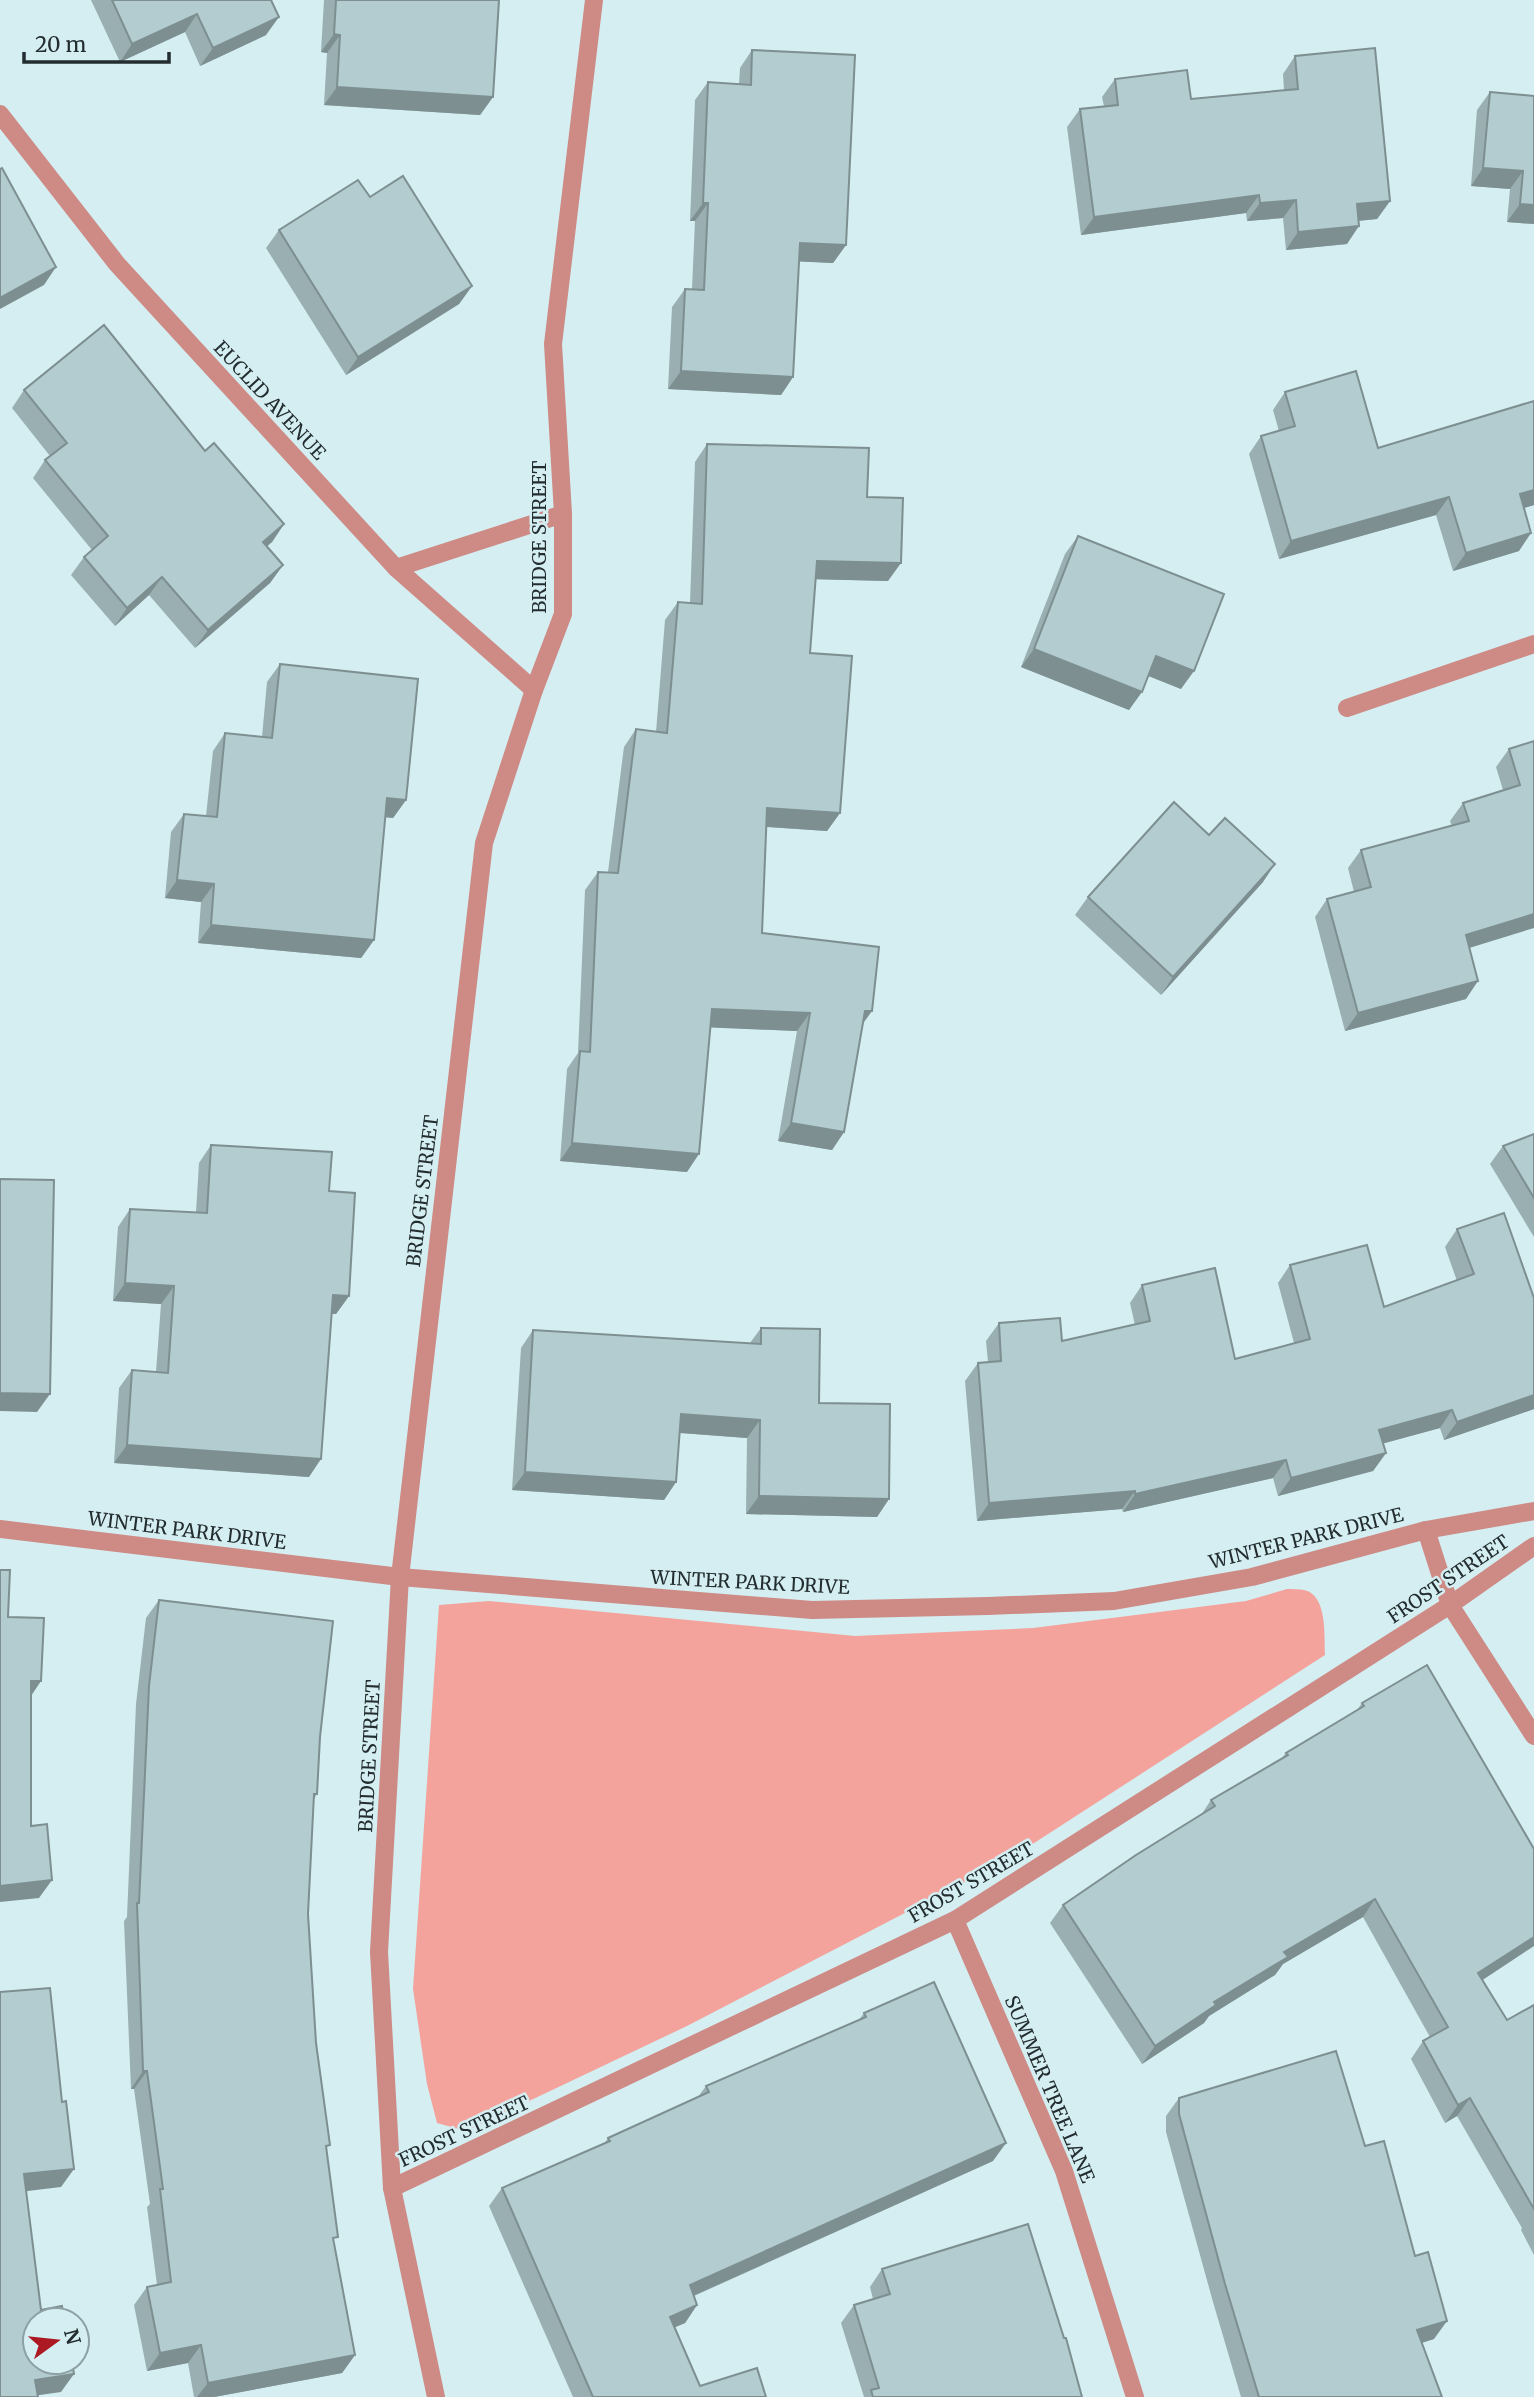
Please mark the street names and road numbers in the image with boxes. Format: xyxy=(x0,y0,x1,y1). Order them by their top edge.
street label: EUCLID AVENUE xyxy=(209,336,331,464)
street label: BRIDGE STREET xyxy=(527,461,551,613)
street label: BRIDGE STREET xyxy=(401,1114,443,1268)
street label: WINTER PARK DRIVE xyxy=(1205,1502,1406,1574)
street label: WINTER PARK DRIVE xyxy=(86,1506,287,1554)
street label: FROST STREET xyxy=(1383,1529,1513,1629)
street label: WINTER PARK DRIVE xyxy=(649,1565,850,1599)
street label: BRIDGE STREET xyxy=(353,1679,385,1833)
street label: FROST STREET xyxy=(904,1836,1038,1928)
street label: SUMMER TREE LANE xyxy=(1000,1992,1100,2186)
street label: FROST STREET xyxy=(395,2090,533,2172)

